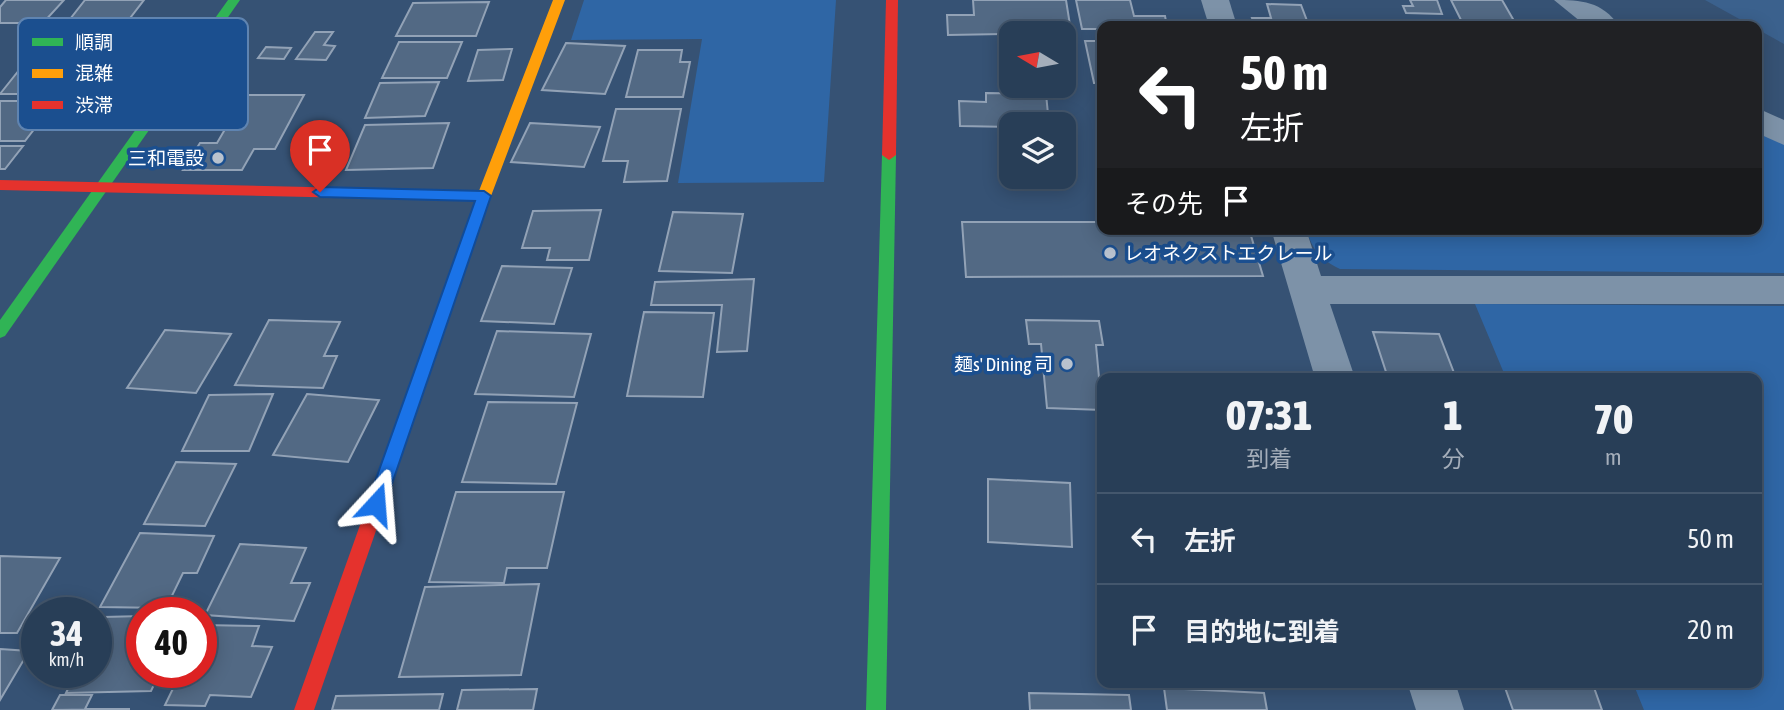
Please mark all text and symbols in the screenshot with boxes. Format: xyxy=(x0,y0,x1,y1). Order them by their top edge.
legend xyxy=(18,18,248,130)
north arrow xyxy=(999,21,1076,98)
map controls xyxy=(999,21,1076,189)
text: 順調 xyxy=(75,31,113,53)
text: 50 m xyxy=(1240,44,1328,100)
icon: left xyxy=(1125,49,1216,140)
text: 混雑 xyxy=(75,62,113,84)
text: 渋滞 xyxy=(75,94,113,116)
text: 左折 xyxy=(1240,109,1304,146)
button: layers xyxy=(999,112,1076,189)
pin xyxy=(290,120,350,192)
icon: arrive xyxy=(301,131,339,169)
place label: 三和電設 xyxy=(128,147,204,169)
marker: 三和電設 xyxy=(210,150,226,166)
icon: arrive xyxy=(1217,182,1255,220)
text: その先 xyxy=(1125,189,1203,219)
place label: レオネクストエクレール xyxy=(1124,242,1332,264)
marker: レオネクストエクレール xyxy=(1102,245,1118,261)
place label: 麺s' Dining 司 xyxy=(954,353,1053,375)
marker: 麺s' Dining 司 xyxy=(1059,356,1075,372)
text: 07:31 xyxy=(1226,391,1312,439)
text: 1 xyxy=(1443,391,1463,439)
text: 70 xyxy=(1593,395,1633,443)
text: m xyxy=(1605,444,1622,470)
text: 到着 xyxy=(1246,446,1292,472)
text: 分 xyxy=(1441,446,1464,472)
position arrow xyxy=(339,467,413,541)
icon: left xyxy=(1125,520,1163,558)
text: 50 m xyxy=(1687,524,1734,554)
text: 左折 xyxy=(1184,526,1236,556)
speed limit sign: 40 xyxy=(126,597,217,688)
icon: arrive xyxy=(1125,611,1163,649)
text: 34 xyxy=(50,613,83,653)
text: 20 m xyxy=(1687,615,1734,645)
text: 目的地に到着 xyxy=(1184,617,1340,647)
text: km/h xyxy=(49,649,84,670)

